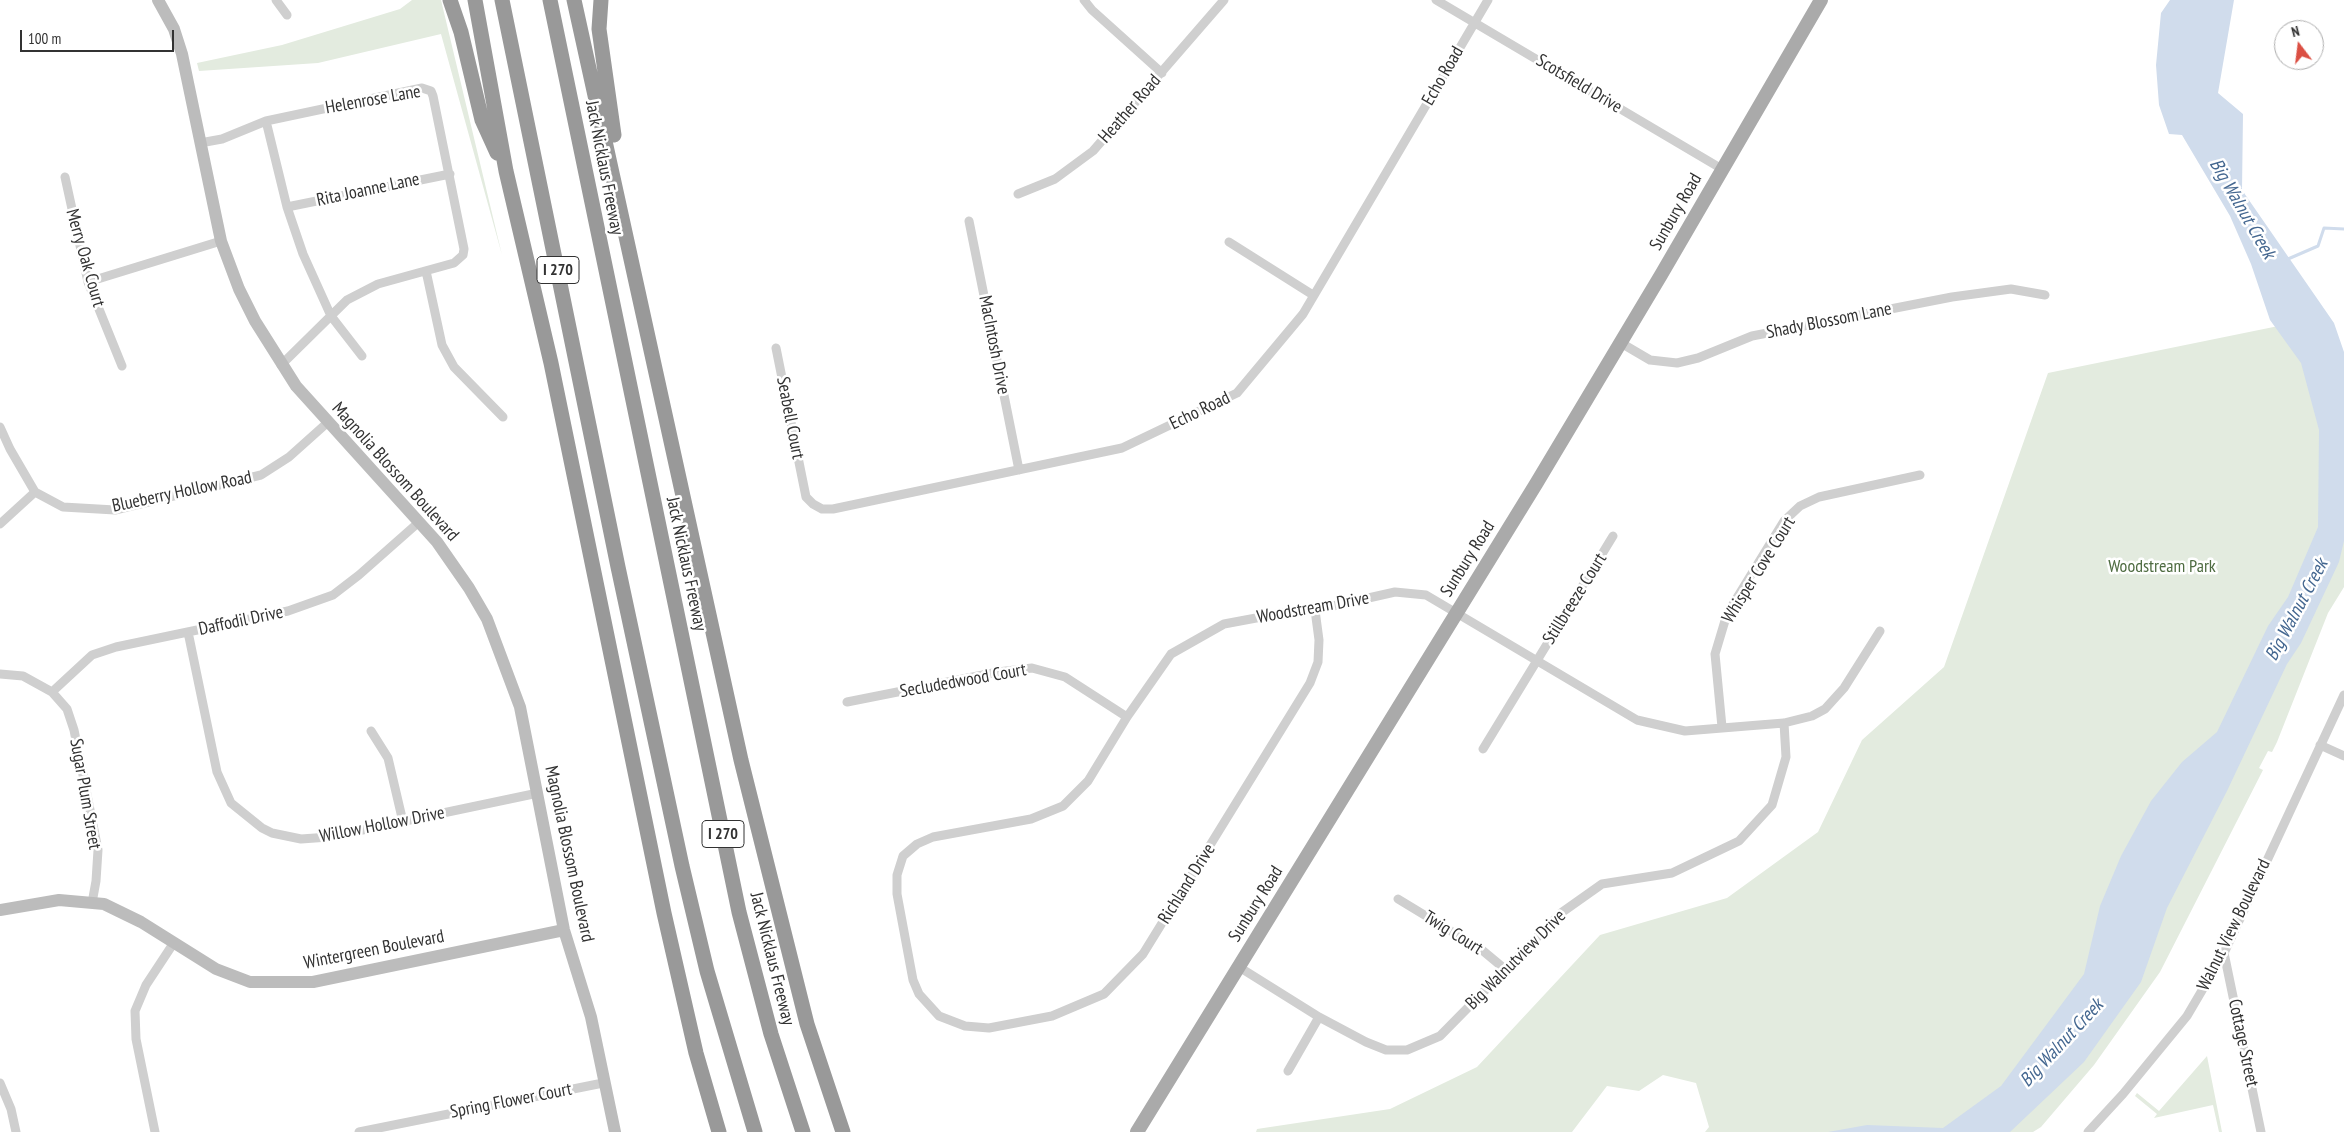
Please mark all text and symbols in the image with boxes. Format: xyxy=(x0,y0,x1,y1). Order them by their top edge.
scale bar xyxy=(22,20,176,52)
north arrow xyxy=(2274,20,2324,70)
text: N xyxy=(2289,22,2301,41)
text: 100 m xyxy=(28,29,61,48)
street label: Echo Road xyxy=(1418,43,1468,109)
street label: Scotsfield Drive xyxy=(1532,50,1626,118)
street label: Heather Road xyxy=(1094,70,1166,148)
street label: Helenrose Lane xyxy=(324,81,422,119)
street label: Jack Nicklaus Freeway xyxy=(580,99,628,237)
water label: Big Walnut Creek xyxy=(2204,155,2280,263)
street label: Rita Joanne Lane xyxy=(315,169,421,211)
street label: Sunbury Road xyxy=(1645,170,1707,254)
street label: Merry Oak Court xyxy=(61,207,109,309)
road number: I 270 xyxy=(537,256,579,284)
street label: MacIntosh Drive xyxy=(974,294,1014,396)
street label: Shady Blossom Lane xyxy=(1765,298,1893,344)
street label: Seabell Court xyxy=(771,375,809,461)
street label: Echo Road xyxy=(1166,387,1234,435)
street label: Magnolia Blossom Boulevard xyxy=(327,398,463,546)
street label: Blueberry Hollow Road xyxy=(110,467,254,517)
street label: Jack Nicklaus Freeway xyxy=(661,495,711,633)
street label: Whisper Cove Court xyxy=(1718,513,1800,627)
street label: Sunbury Road xyxy=(1436,517,1500,601)
street label: Stillbreeze Court xyxy=(1538,549,1612,649)
water label: Big Walnut Creek xyxy=(2261,555,2333,665)
park label: Woodstream Park xyxy=(2108,556,2216,578)
street label: Woodstream Drive xyxy=(1255,587,1371,629)
street label: Daffodil Drive xyxy=(197,602,285,640)
street label: Secludedwood Court xyxy=(898,659,1028,703)
street label: Sugar Plum Street xyxy=(65,737,105,851)
street label: Magnolia Blossom Boulevard xyxy=(540,764,598,944)
street label: Willow Hollow Drive xyxy=(318,802,446,848)
road number: I 270 xyxy=(702,821,744,848)
street label: Richland Drive xyxy=(1154,840,1220,928)
street label: Walnut View Boulevard xyxy=(2193,856,2275,994)
street label: Sunbury Road xyxy=(1224,862,1288,946)
street label: Jack Nicklaus Freeway xyxy=(745,890,799,1028)
street label: Big Walnutview Drive xyxy=(1461,905,1571,1015)
street label: Twig Court xyxy=(1419,906,1487,960)
street label: Wintergreen Boulevard xyxy=(302,926,446,974)
water label: Big Walnut Creek xyxy=(2016,994,2108,1092)
street label: Cottage Street xyxy=(2223,997,2263,1089)
street label: Spring Flower Court xyxy=(448,1079,574,1123)

